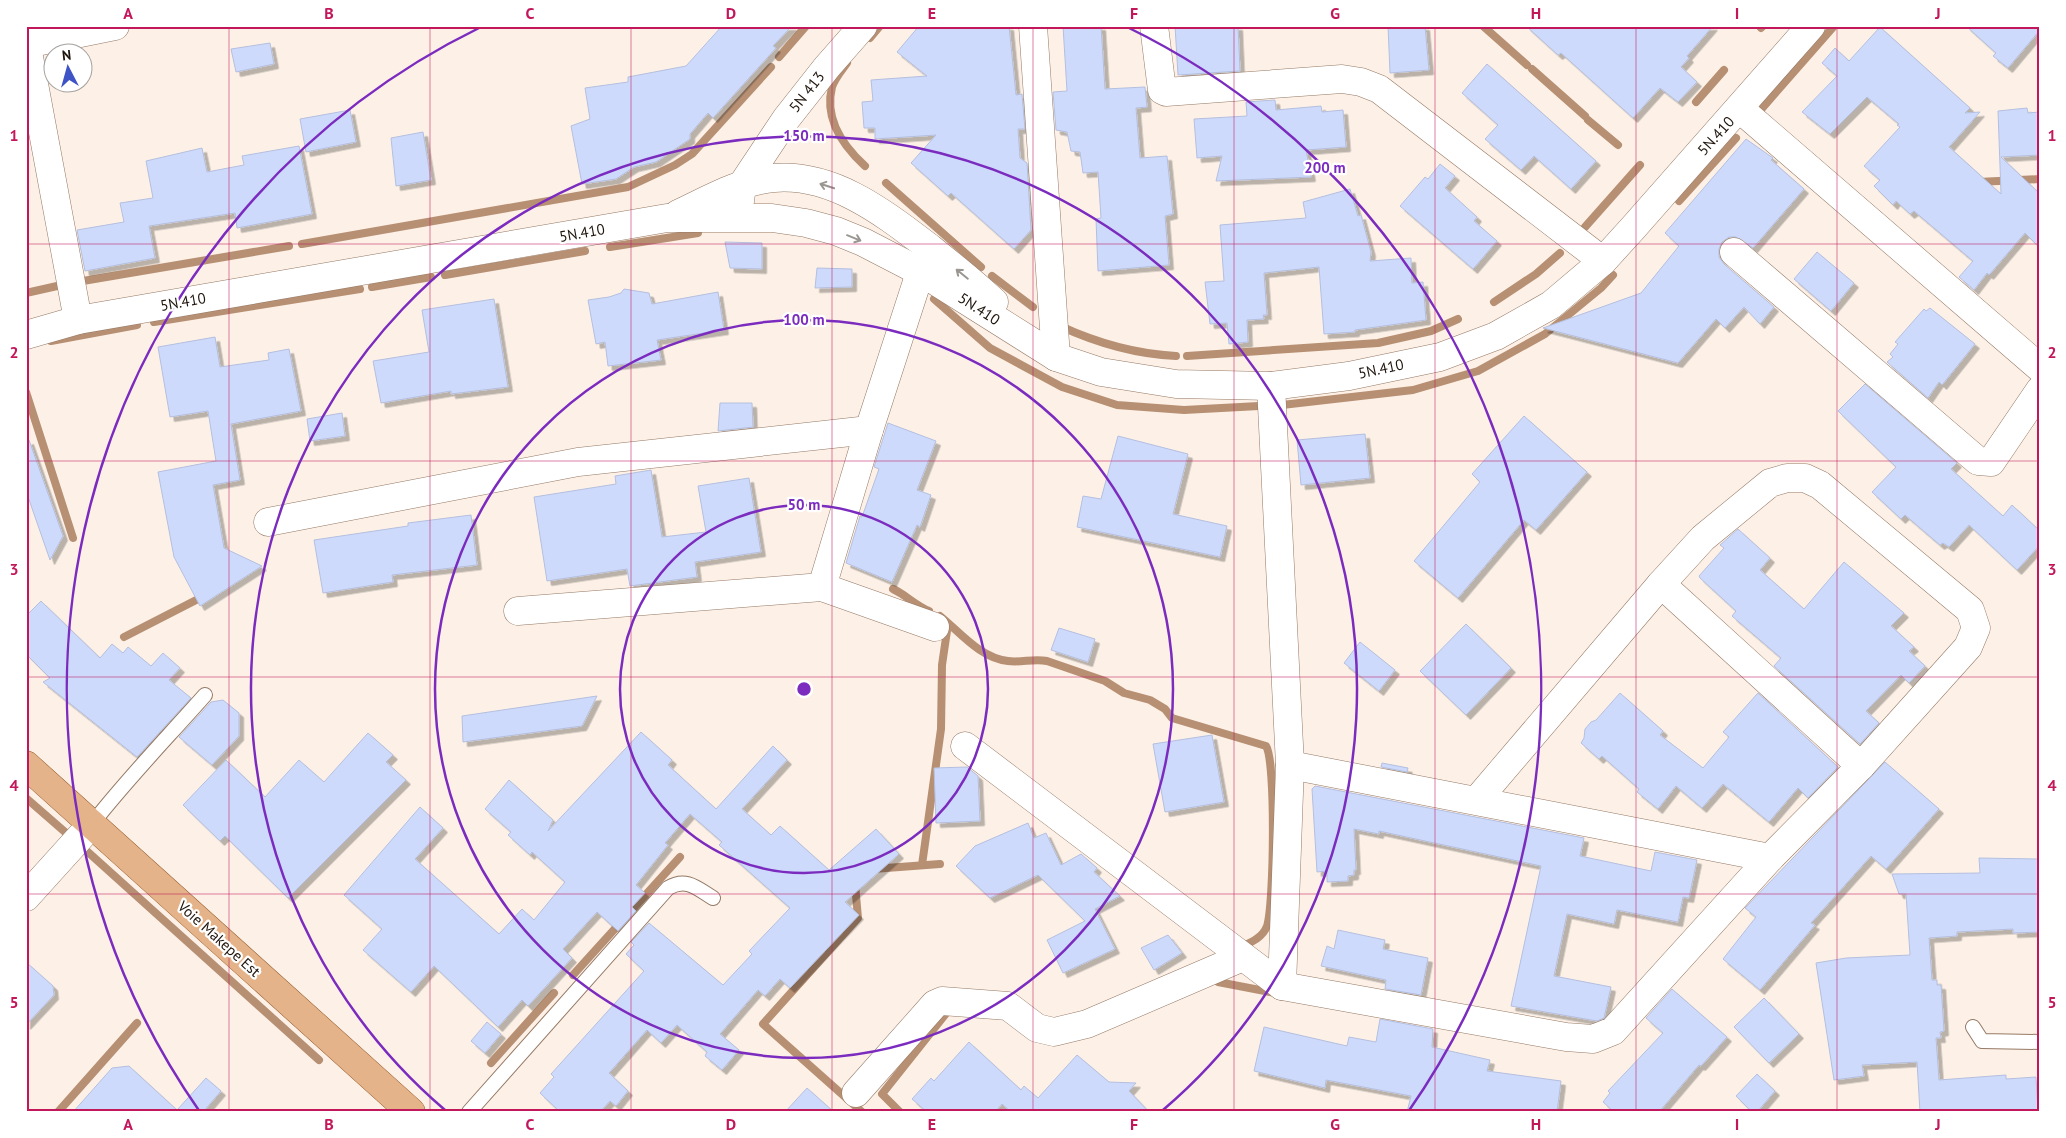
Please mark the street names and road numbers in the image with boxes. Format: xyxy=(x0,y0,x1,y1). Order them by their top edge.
street label: 5N 413 xyxy=(785,67,829,116)
street label: 5N.410 xyxy=(1693,112,1738,159)
street label: 5N.410 xyxy=(558,219,606,246)
street label: 5N.410 xyxy=(159,288,207,315)
street label: 5N.410 xyxy=(955,288,1004,329)
street label: 5N.410 xyxy=(1356,354,1405,383)
street label: Voie Makepe Est xyxy=(173,896,265,981)

